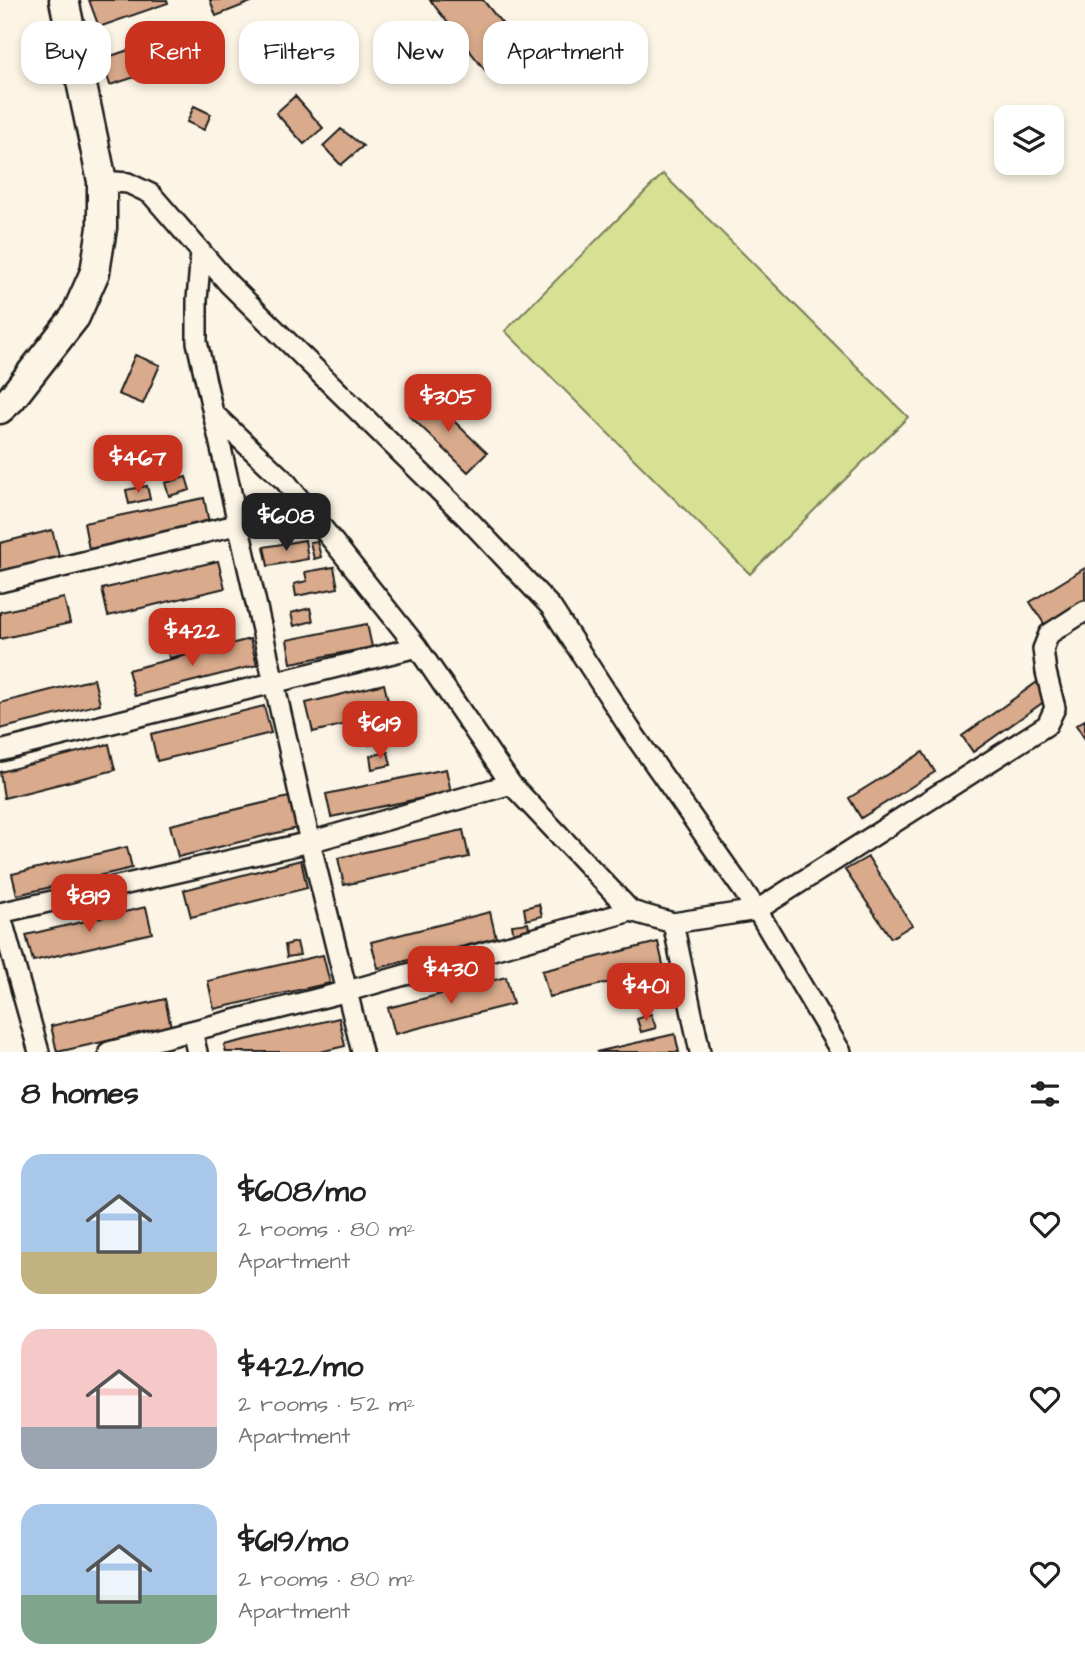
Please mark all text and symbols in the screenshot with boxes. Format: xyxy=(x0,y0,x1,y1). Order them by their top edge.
chip: Buy xyxy=(21,21,111,84)
chip: Rent xyxy=(125,21,225,84)
chip: Filters xyxy=(239,21,359,84)
chip: New xyxy=(373,21,469,84)
chip: Apartment xyxy=(483,21,648,84)
map controls xyxy=(994,105,1064,175)
button: layers xyxy=(994,105,1064,175)
pin: $305 xyxy=(407,374,489,434)
text: $305 xyxy=(420,381,476,413)
pin: $467 xyxy=(97,435,179,495)
text: $467 xyxy=(109,442,167,474)
pin: $608 xyxy=(245,494,327,553)
text: $608 xyxy=(258,500,314,532)
pin: $422 xyxy=(151,608,233,668)
text: $422 xyxy=(165,615,219,647)
pin: $619 xyxy=(339,702,421,761)
text: $619 xyxy=(358,708,402,740)
pin: $819 xyxy=(48,874,130,934)
text: $819 xyxy=(67,881,111,913)
pin: $430 xyxy=(410,946,492,1006)
text: $430 xyxy=(424,953,478,985)
pin: $401 xyxy=(605,964,687,1023)
text: $401 xyxy=(623,970,669,1002)
text: 8 homes xyxy=(21,1073,139,1115)
icon: filters xyxy=(1026,1075,1064,1113)
text: $608/mo xyxy=(238,1171,366,1213)
icon: home xyxy=(77,1182,161,1266)
icon: heart xyxy=(1026,1205,1064,1243)
text: 2 rooms · 80 m² xyxy=(238,1213,415,1245)
text: Apartment xyxy=(238,1245,350,1277)
text: $422/mo xyxy=(238,1346,363,1388)
icon: home xyxy=(77,1357,161,1441)
icon: heart xyxy=(1026,1380,1064,1418)
text: 2 rooms · 52 m² xyxy=(238,1388,415,1420)
text: Apartment xyxy=(238,1420,350,1452)
text: $619/mo xyxy=(238,1521,348,1563)
icon: home xyxy=(77,1532,161,1616)
icon: heart xyxy=(1026,1555,1064,1593)
text: 2 rooms · 80 m² xyxy=(238,1563,415,1595)
text: Apartment xyxy=(238,1595,350,1627)

